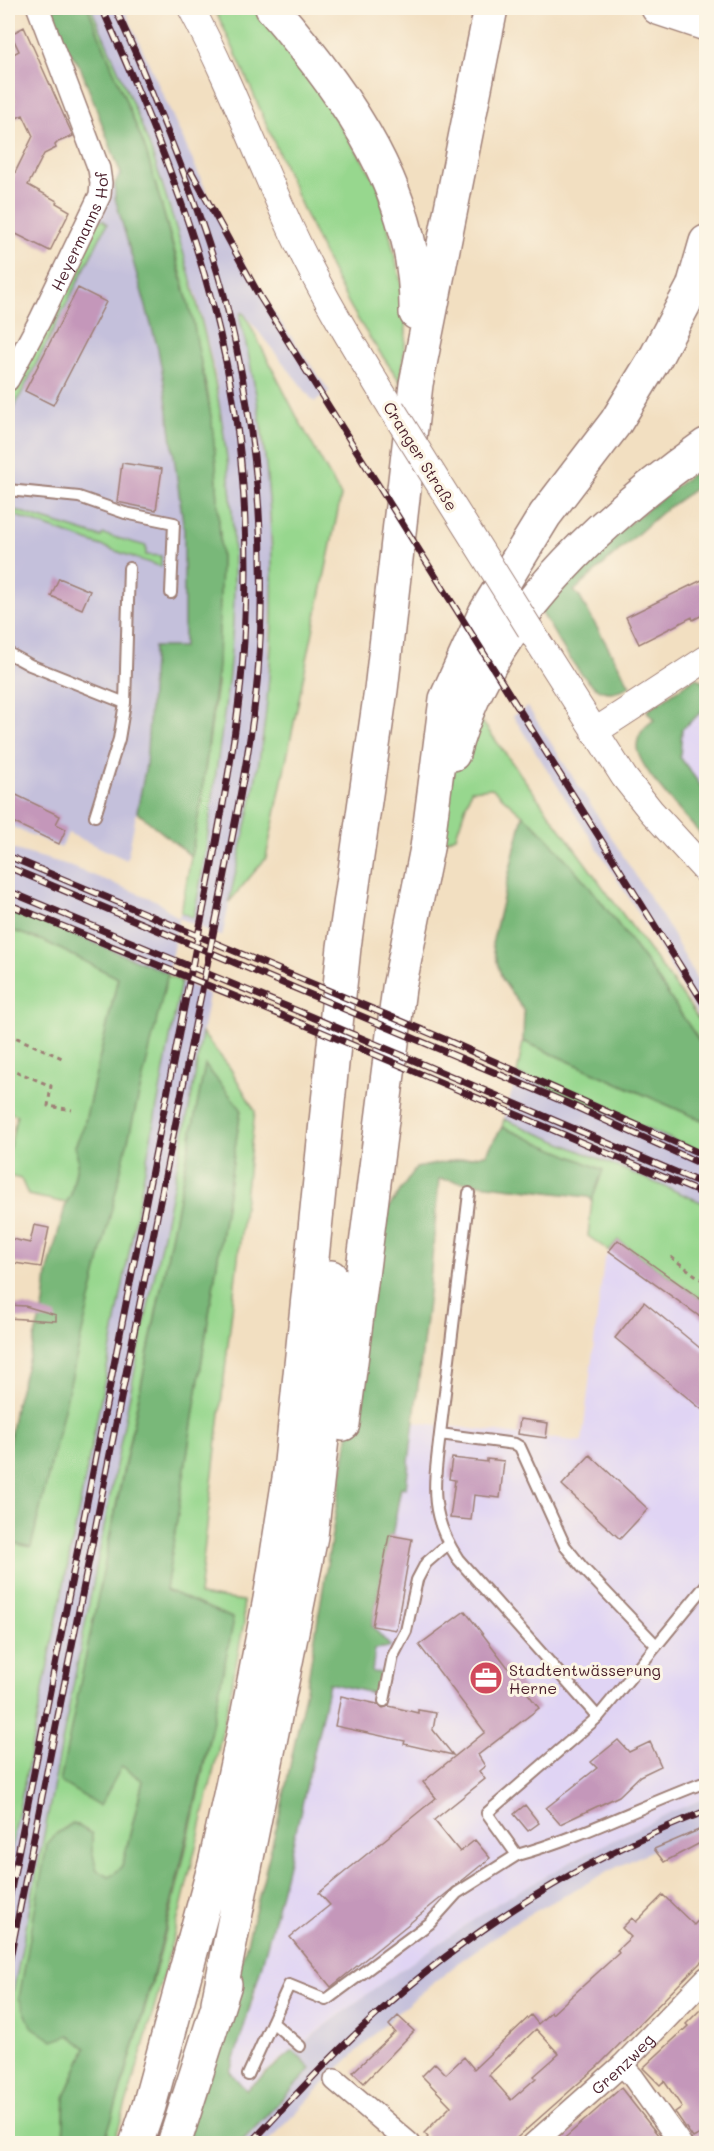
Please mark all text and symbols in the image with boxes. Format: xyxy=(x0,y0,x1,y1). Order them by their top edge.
street label: Heyermanns Hof xyxy=(45,169,112,294)
street label: Cranger Straße xyxy=(379,398,463,514)
place label: Stadtentwässerung Herne xyxy=(509,1659,661,1698)
office icon: Stadtentwässerung Herne xyxy=(468,1660,504,1696)
street label: Grenzweg xyxy=(586,2029,658,2098)

